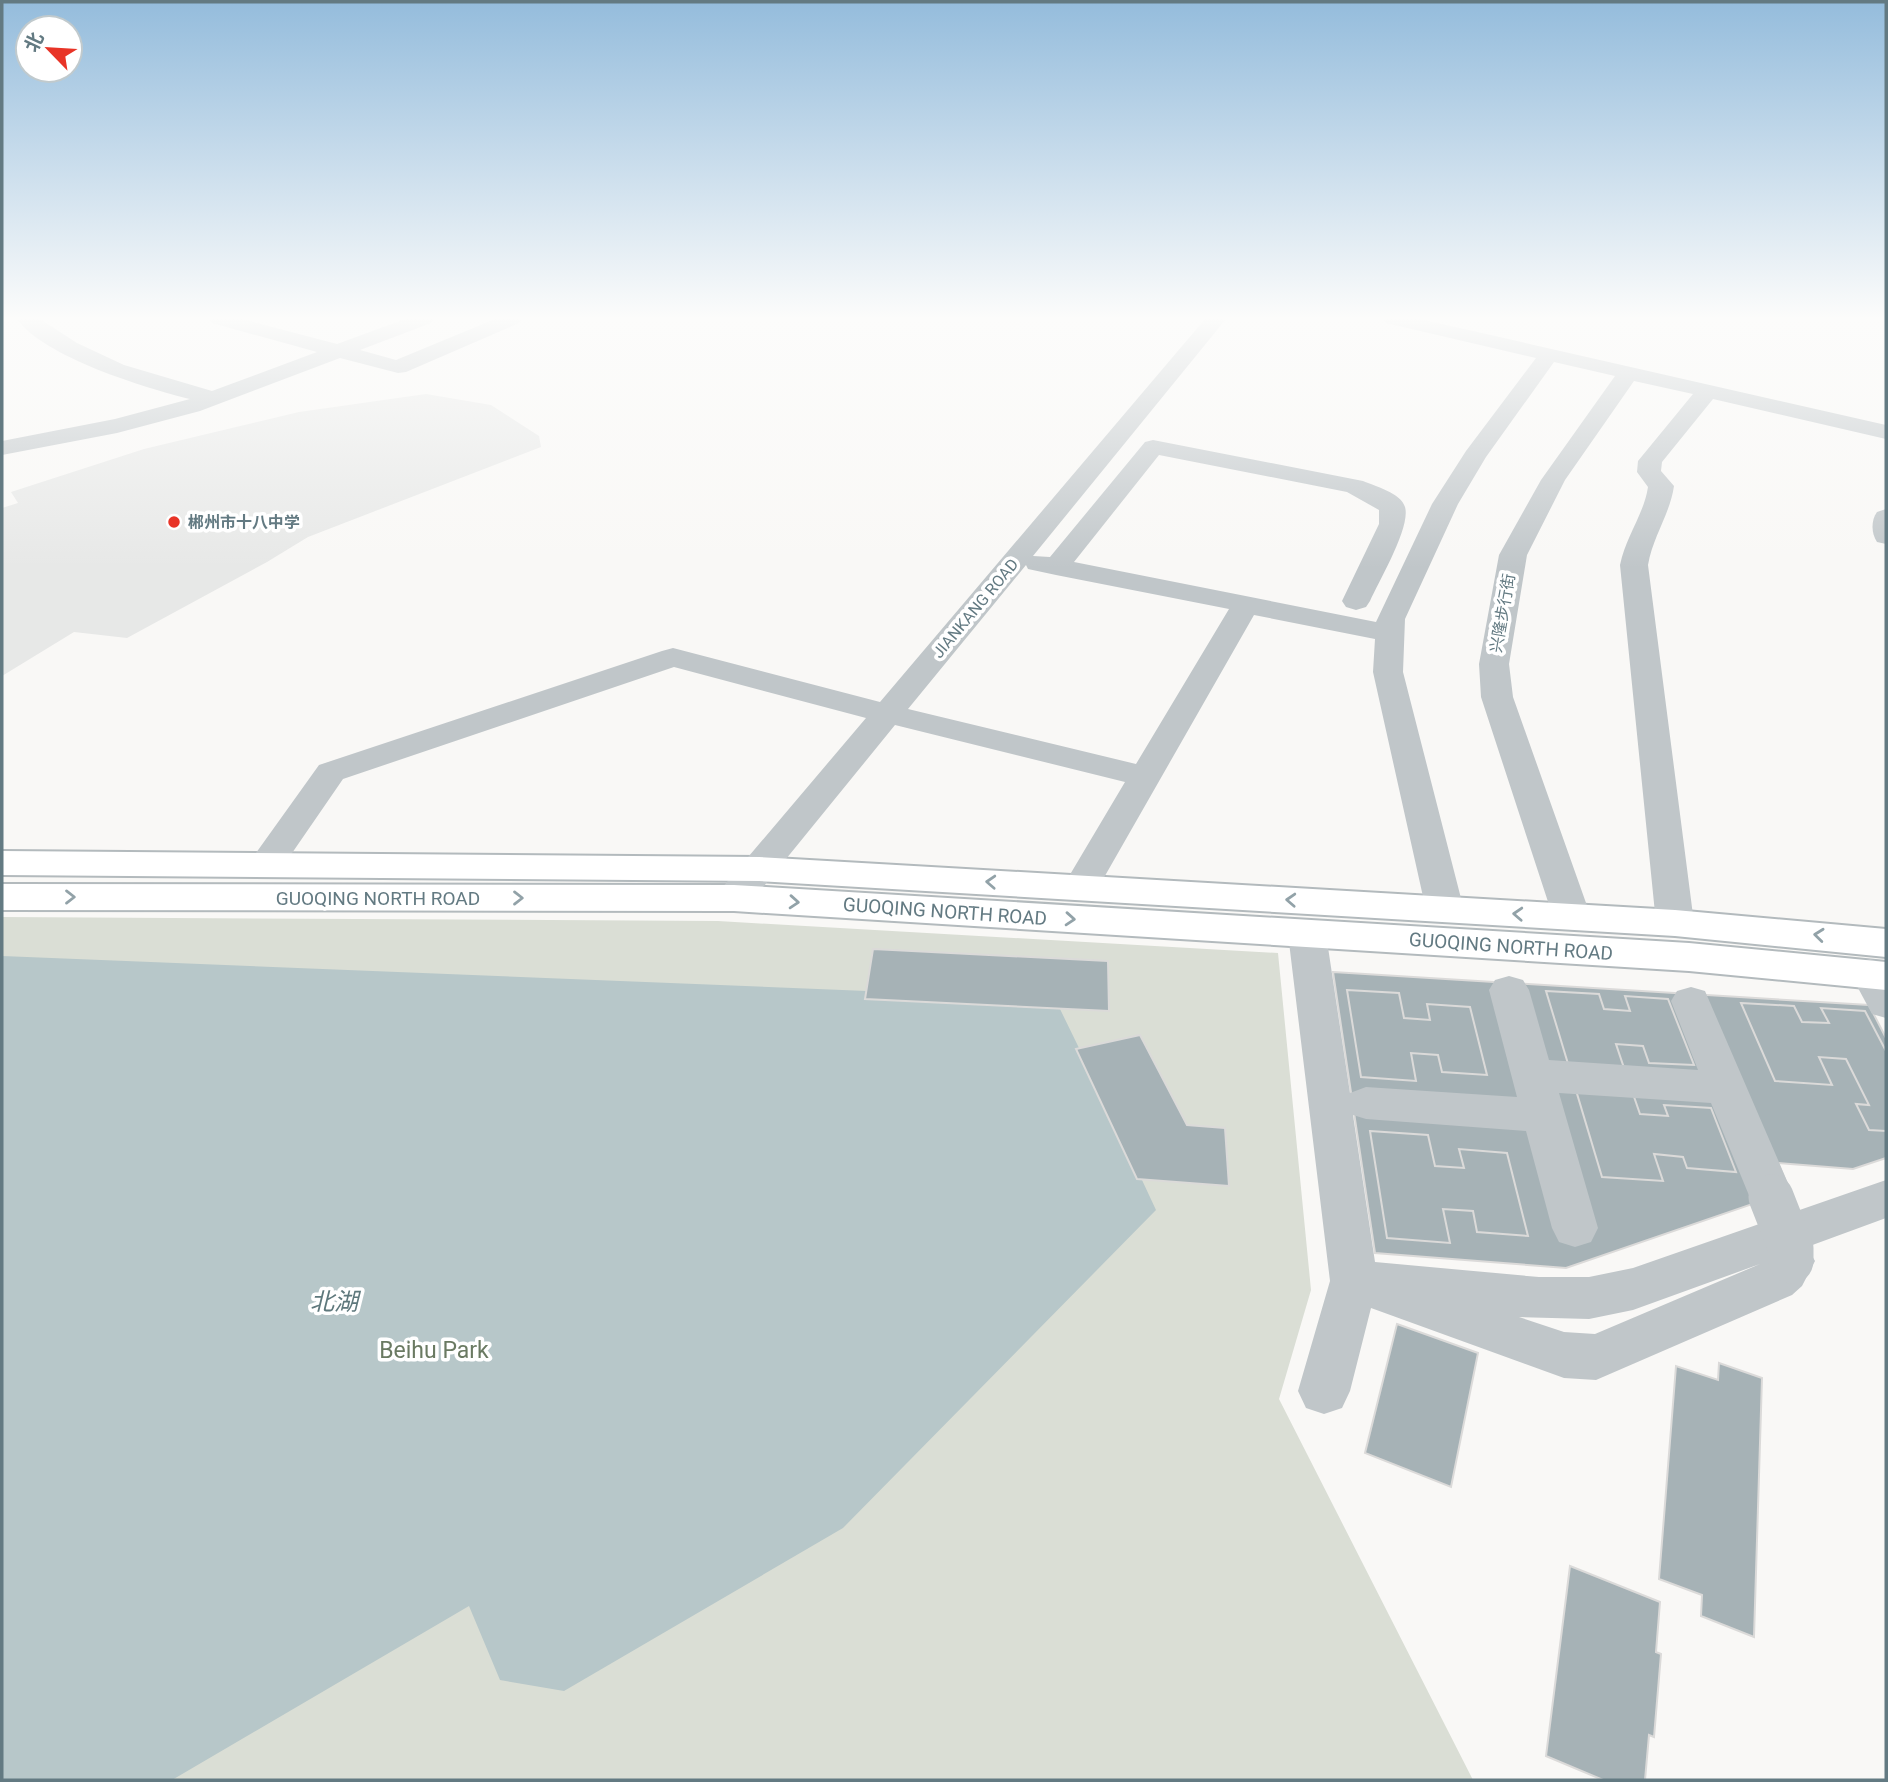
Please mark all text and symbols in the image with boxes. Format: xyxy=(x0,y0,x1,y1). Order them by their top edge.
north arrow xyxy=(14,14,84,84)
text: 北 xyxy=(20,29,48,56)
place label: 郴州市十八中学 xyxy=(188,513,300,532)
marker: 郴州市十八中学 xyxy=(166,514,182,530)
street label: JIANKANG ROAD xyxy=(928,555,1022,662)
street label: 兴隆步行街 xyxy=(1486,572,1519,654)
one-way arrow xyxy=(985,875,996,890)
street label: GUOQING NORTH ROAD xyxy=(276,887,480,910)
one-way arrow xyxy=(65,889,76,905)
one-way arrow xyxy=(513,890,524,906)
street label: GUOQING NORTH ROAD xyxy=(842,893,1048,930)
one-way arrow xyxy=(1285,893,1296,908)
one-way arrow xyxy=(789,894,800,909)
one-way arrow xyxy=(1513,907,1524,922)
one-way arrow xyxy=(1065,911,1076,926)
street label: GUOQING NORTH ROAD xyxy=(1408,928,1614,965)
one-way arrow xyxy=(1813,928,1824,943)
water label: 北湖 xyxy=(310,1288,362,1316)
park label: Beihu Park xyxy=(379,1337,489,1364)

